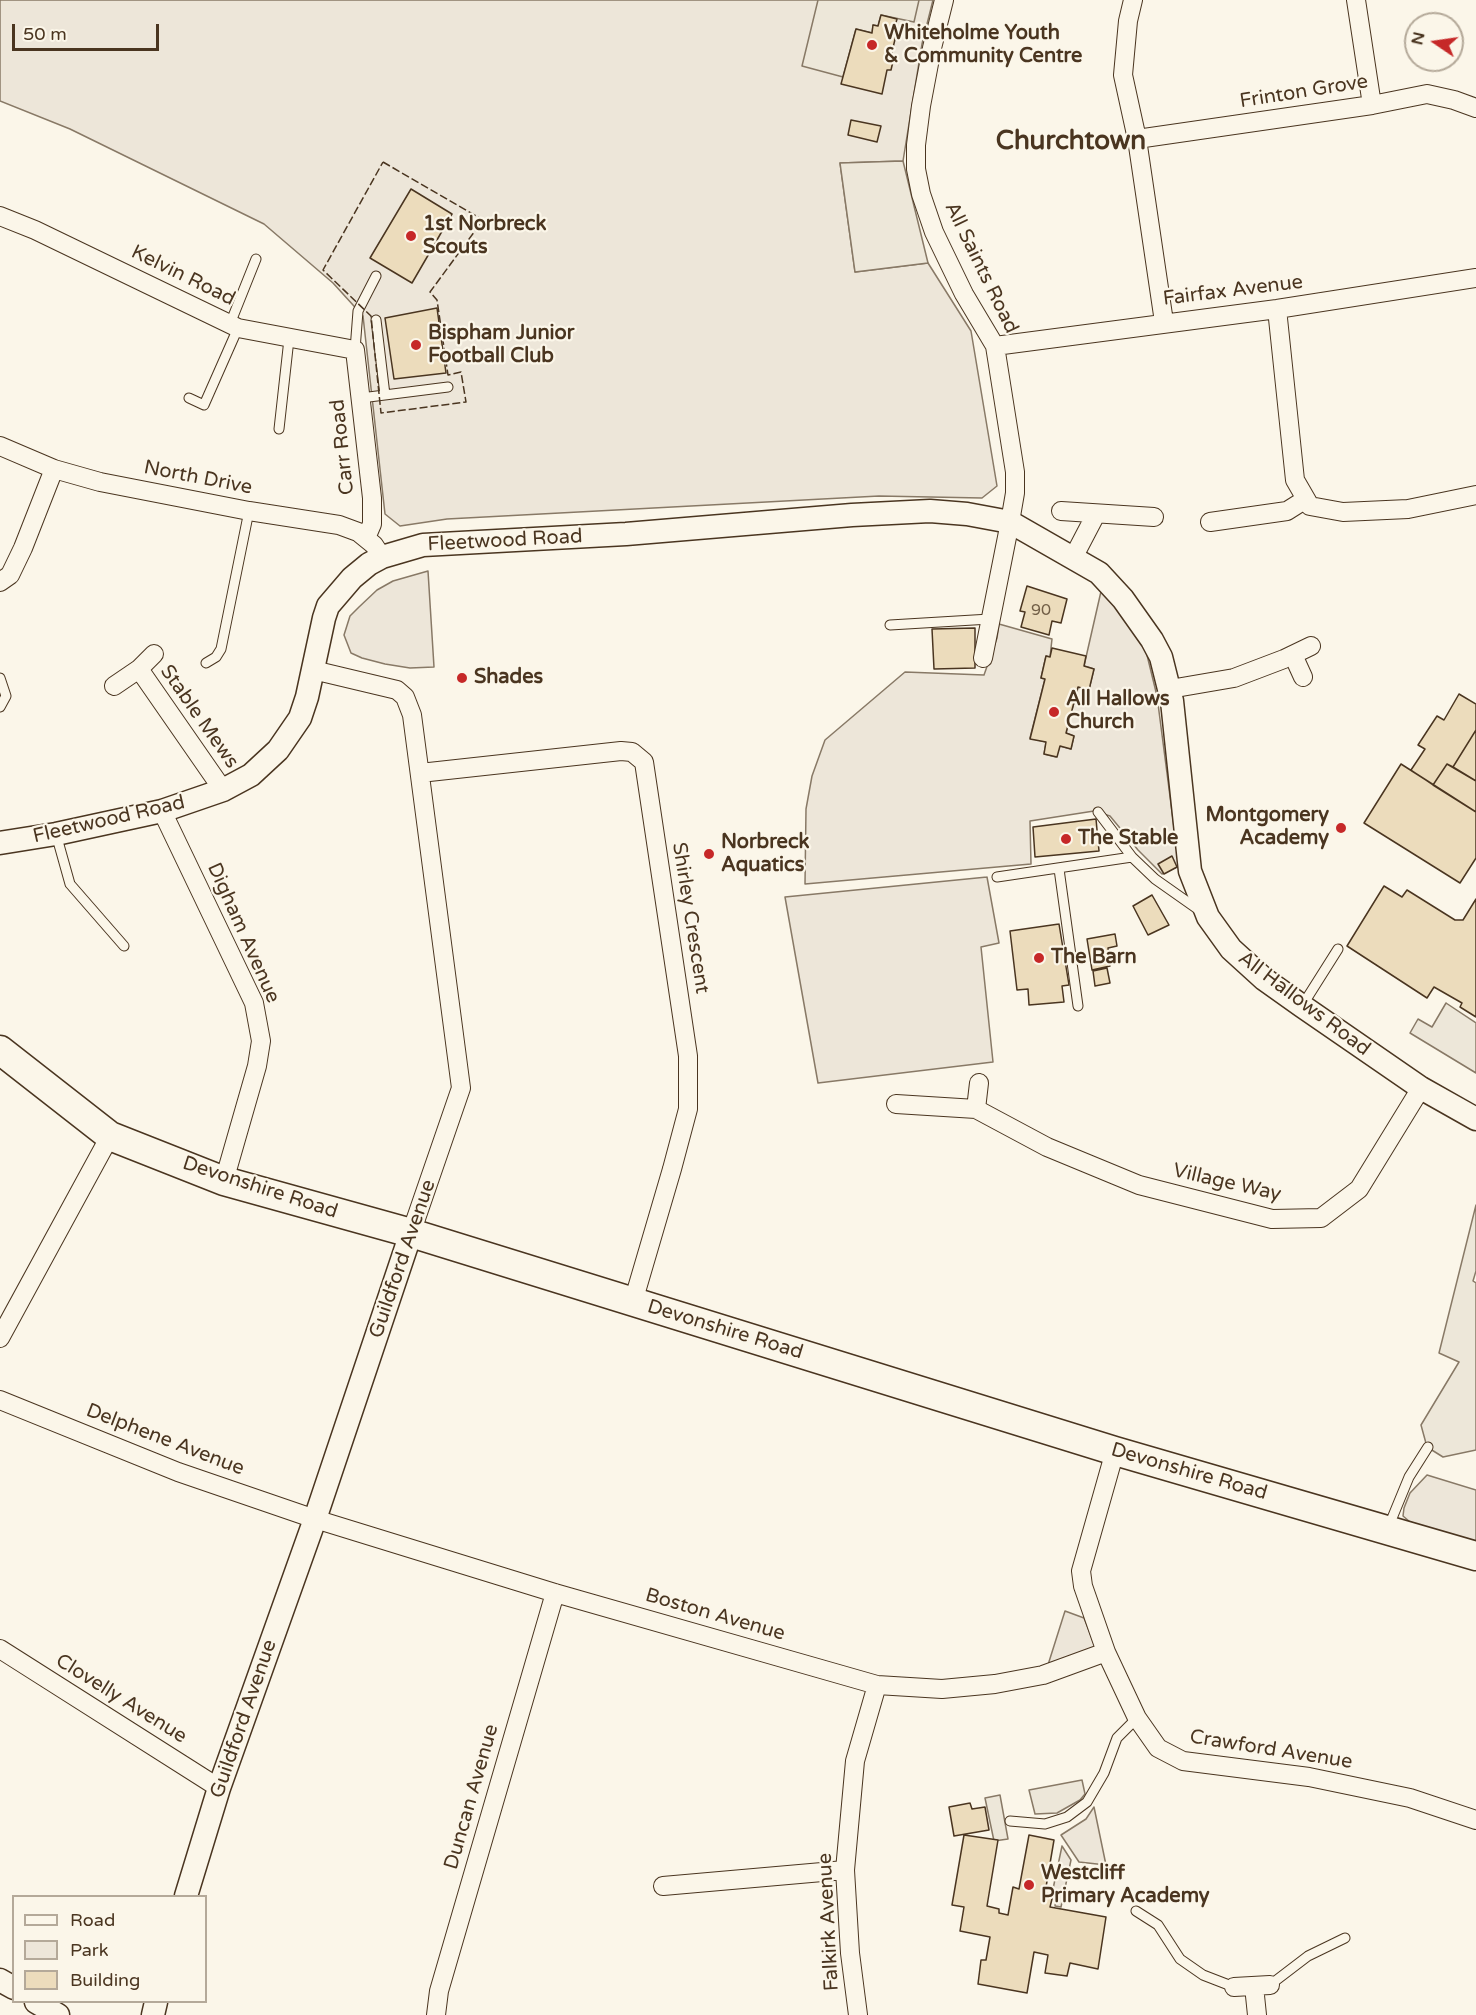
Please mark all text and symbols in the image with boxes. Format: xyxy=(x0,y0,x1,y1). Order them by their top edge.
scale bar xyxy=(15,12,162,50)
north arrow xyxy=(1404,12,1464,72)
place label: Whiteholme Youth & Community Centre xyxy=(884,22,1082,69)
text: 50 m xyxy=(23,23,67,45)
text: N xyxy=(1407,30,1430,47)
marker: Whiteholme Youth & Community Centre xyxy=(865,38,879,52)
street label: Frinton Grove xyxy=(1238,70,1370,114)
district label: Churchtown xyxy=(996,126,1146,158)
street label: All Saints Road xyxy=(939,198,1023,338)
place label: 1st Norbreck Scouts xyxy=(423,213,546,260)
marker: 1st Norbreck Scouts xyxy=(404,229,418,243)
street label: Kelvin Road xyxy=(127,240,239,312)
street label: Fairfax Avenue xyxy=(1162,271,1304,311)
place label: Bispham Junior Football Club xyxy=(428,322,574,369)
marker: Bispham Junior Football Club xyxy=(409,338,423,352)
street label: Carr Road xyxy=(326,398,360,496)
street label: North Drive xyxy=(142,456,254,500)
street label: Fleetwood Road xyxy=(427,525,583,557)
house number: 90 xyxy=(1031,601,1051,621)
street label: Stable Mews xyxy=(155,661,243,773)
place label: Shades xyxy=(474,666,543,690)
marker: Shades xyxy=(455,671,469,685)
place label: All Hallows Church xyxy=(1066,688,1170,735)
marker: All Hallows Church xyxy=(1047,705,1061,719)
street label: Fleetwood Road xyxy=(31,791,187,849)
place label: Montgomery Academy xyxy=(1206,804,1329,851)
marker: Montgomery Academy xyxy=(1334,821,1348,835)
place label: The Stable xyxy=(1078,827,1178,851)
place label: Norbreck Aquatics xyxy=(721,831,809,878)
marker: The Stable xyxy=(1059,832,1073,846)
street label: Shirley Crescent xyxy=(666,841,714,995)
marker: Norbreck Aquatics xyxy=(702,847,716,861)
street label: Digham Avenue xyxy=(201,859,285,1007)
place label: The Barn xyxy=(1051,946,1137,970)
street label: All Hallows Road xyxy=(1233,947,1375,1061)
marker: The Barn xyxy=(1032,951,1046,965)
street label: Devonshire Road xyxy=(179,1152,341,1224)
street label: Village Way xyxy=(1171,1159,1283,1207)
street label: Guildford Avenue xyxy=(365,1177,441,1341)
street label: Devonshire Road xyxy=(644,1295,806,1365)
street label: Delphene Avenue xyxy=(83,1399,247,1481)
street label: Devonshire Road xyxy=(1108,1438,1270,1506)
street label: Boston Avenue xyxy=(642,1584,788,1646)
street label: Guildford Avenue xyxy=(206,1637,282,1801)
street label: Clovelly Avenue xyxy=(51,1649,191,1749)
street label: Duncan Avenue xyxy=(440,1722,504,1872)
street label: Crawford Avenue xyxy=(1188,1725,1354,1775)
street label: Falkirk Avenue xyxy=(813,1852,845,1992)
place label: Westcliff Primary Academy xyxy=(1041,1862,1210,1909)
marker: Westcliff Primary Academy xyxy=(1022,1878,1036,1892)
legend xyxy=(12,1895,207,2003)
text: Road xyxy=(70,1909,115,1931)
text: Park xyxy=(70,1939,108,1961)
text: Building xyxy=(70,1969,140,1991)

